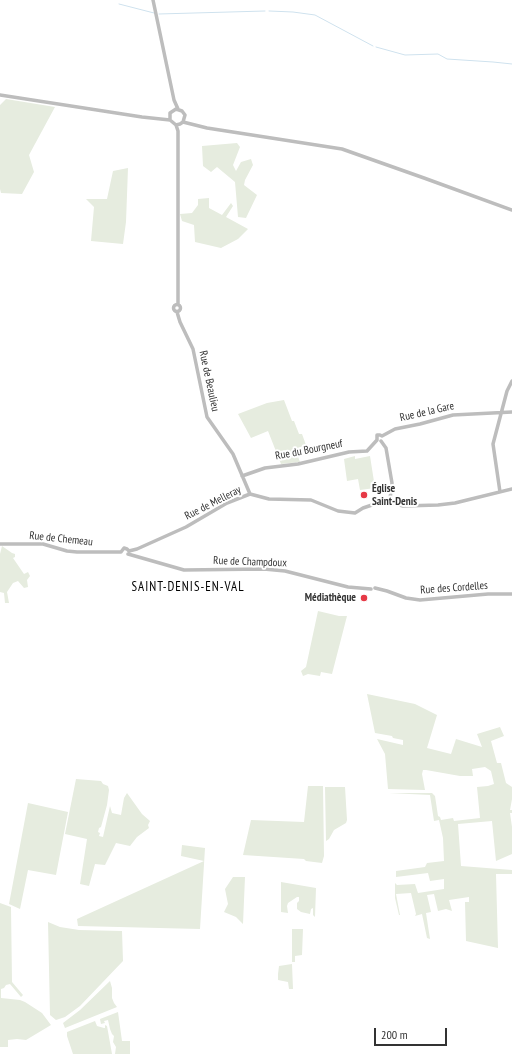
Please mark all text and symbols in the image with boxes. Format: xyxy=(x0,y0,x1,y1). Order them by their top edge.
street label: Rue de Beaulieu xyxy=(196,349,222,413)
street label: Rue de la Gare xyxy=(399,399,455,425)
street label: Rue du Bourgneuf xyxy=(274,437,344,463)
place label: Église Saint-Denis xyxy=(372,482,417,508)
street label: Rue de Melleray xyxy=(183,483,243,523)
marker: Église Saint-Denis xyxy=(359,490,369,500)
street label: Rue de Chemeau xyxy=(29,529,93,549)
street label: Rue de Champdoux xyxy=(213,554,287,570)
district label: SAINT-DENIS-EN-VAL xyxy=(131,579,245,595)
street label: Rue des Cordelles xyxy=(420,579,488,597)
place label: Médiathèque xyxy=(305,591,356,605)
marker: Médiathèque xyxy=(359,593,369,603)
scale bar xyxy=(376,1020,449,1046)
text: 200 m xyxy=(381,1027,408,1042)

